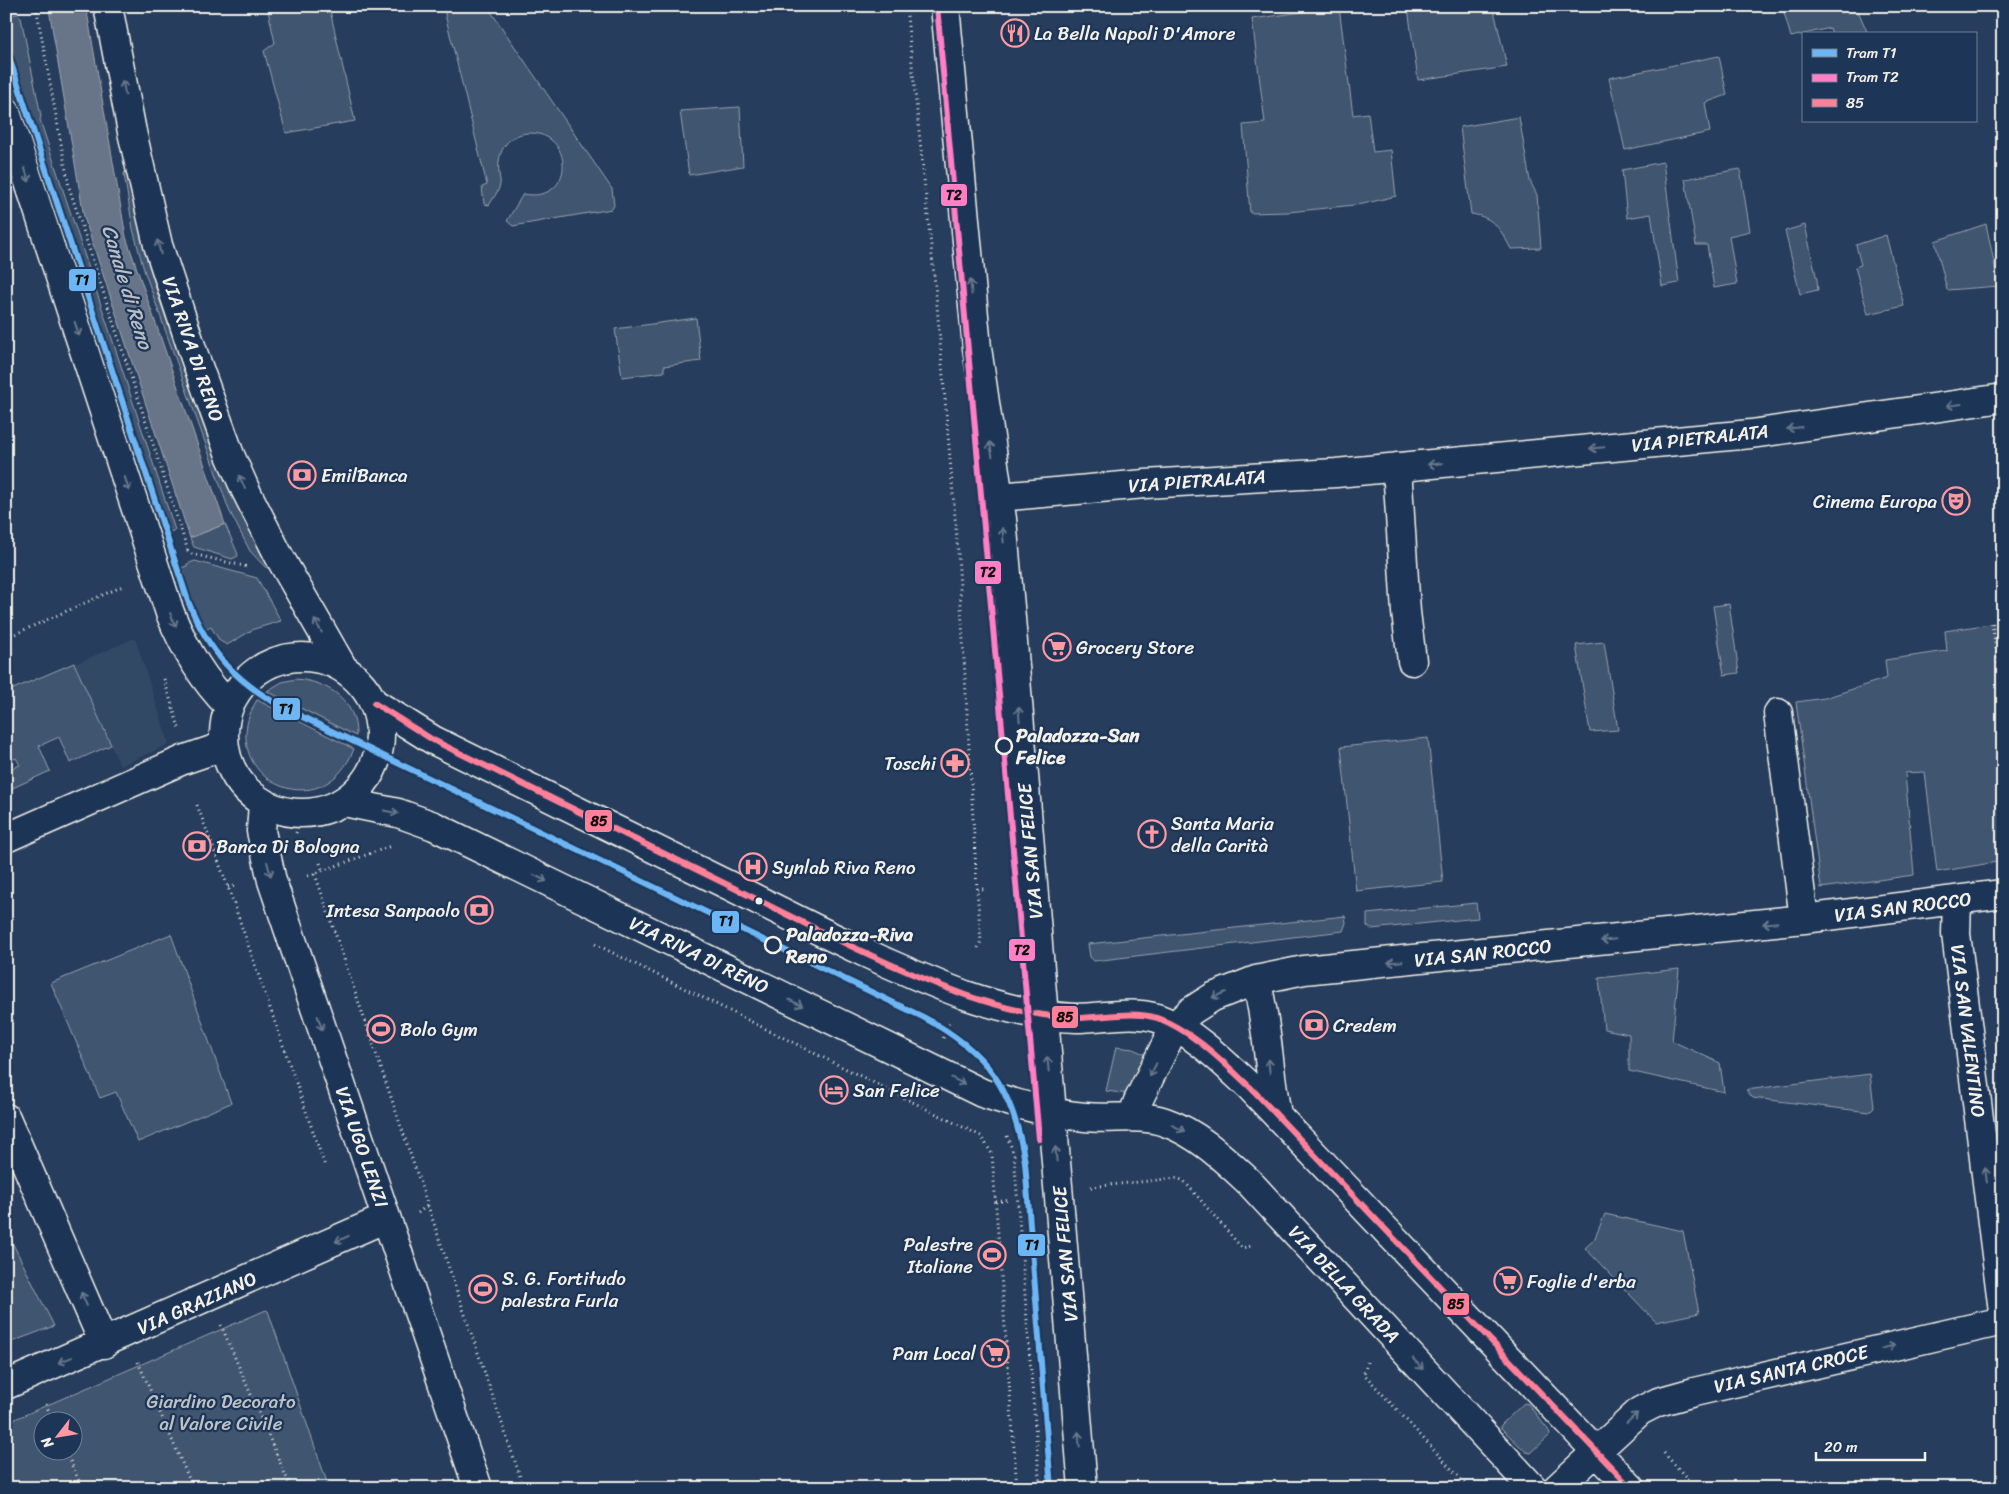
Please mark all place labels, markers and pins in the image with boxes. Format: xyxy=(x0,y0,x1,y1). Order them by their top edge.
place label: La Bella Napoli D'Amore xyxy=(1034,17,1236,50)
restaurant icon: La Bella Napoli D'Amore xyxy=(1000,18,1030,48)
place label: EmilBanca xyxy=(321,459,408,492)
bank icon: EmilBanca xyxy=(287,460,317,490)
place label: Cinema Europa xyxy=(1813,485,1937,518)
theatre icon: Cinema Europa xyxy=(1941,486,1971,516)
place label: Grocery Store xyxy=(1076,631,1195,664)
supermarket icon: Grocery Store xyxy=(1042,632,1072,662)
place label: Paladozza-San Felice xyxy=(1015,719,1140,774)
marker: Paladozza-San Felice xyxy=(995,737,1013,755)
place label: Toschi xyxy=(884,747,937,780)
pharmacy icon: Toschi xyxy=(940,748,970,778)
place label: Santa Maria della Carità xyxy=(1171,807,1274,862)
church icon: Santa Maria della Carità xyxy=(1137,819,1167,849)
place label: Banca Di Bologna xyxy=(216,830,360,863)
bank icon: Banca Di Bologna xyxy=(182,831,212,861)
place label: Synlab Riva Reno xyxy=(772,851,916,884)
hospital icon: Synlab Riva Reno xyxy=(738,852,768,882)
place label: Intesa Sanpaolo xyxy=(325,894,460,927)
bank icon: Intesa Sanpaolo xyxy=(464,895,494,925)
unlabelled marker xyxy=(754,896,764,906)
place label: Paladozza-Riva Reno xyxy=(785,918,913,973)
marker: Paladozza-Riva Reno xyxy=(764,936,782,954)
place label: Credem xyxy=(1333,1009,1397,1042)
bank icon: Credem xyxy=(1299,1010,1329,1040)
place label: Bolo Gym xyxy=(400,1013,478,1046)
sports icon: Bolo Gym xyxy=(366,1014,396,1044)
place label: San Felice xyxy=(853,1074,940,1107)
hotel icon: San Felice xyxy=(819,1075,849,1105)
place label: Palestre Italiane xyxy=(903,1228,973,1283)
sports icon: Palestre Italiane xyxy=(977,1240,1007,1270)
place label: S. G. Fortitudo palestra Furla xyxy=(501,1262,626,1317)
place label: Foglie d'erba xyxy=(1527,1265,1636,1298)
supermarket icon: Foglie d'erba xyxy=(1493,1266,1523,1296)
sports icon: S. G. Fortitudo palestra Furla xyxy=(468,1274,498,1304)
place label: Pam Local xyxy=(893,1337,977,1370)
supermarket icon: Pam Local xyxy=(980,1338,1010,1368)

